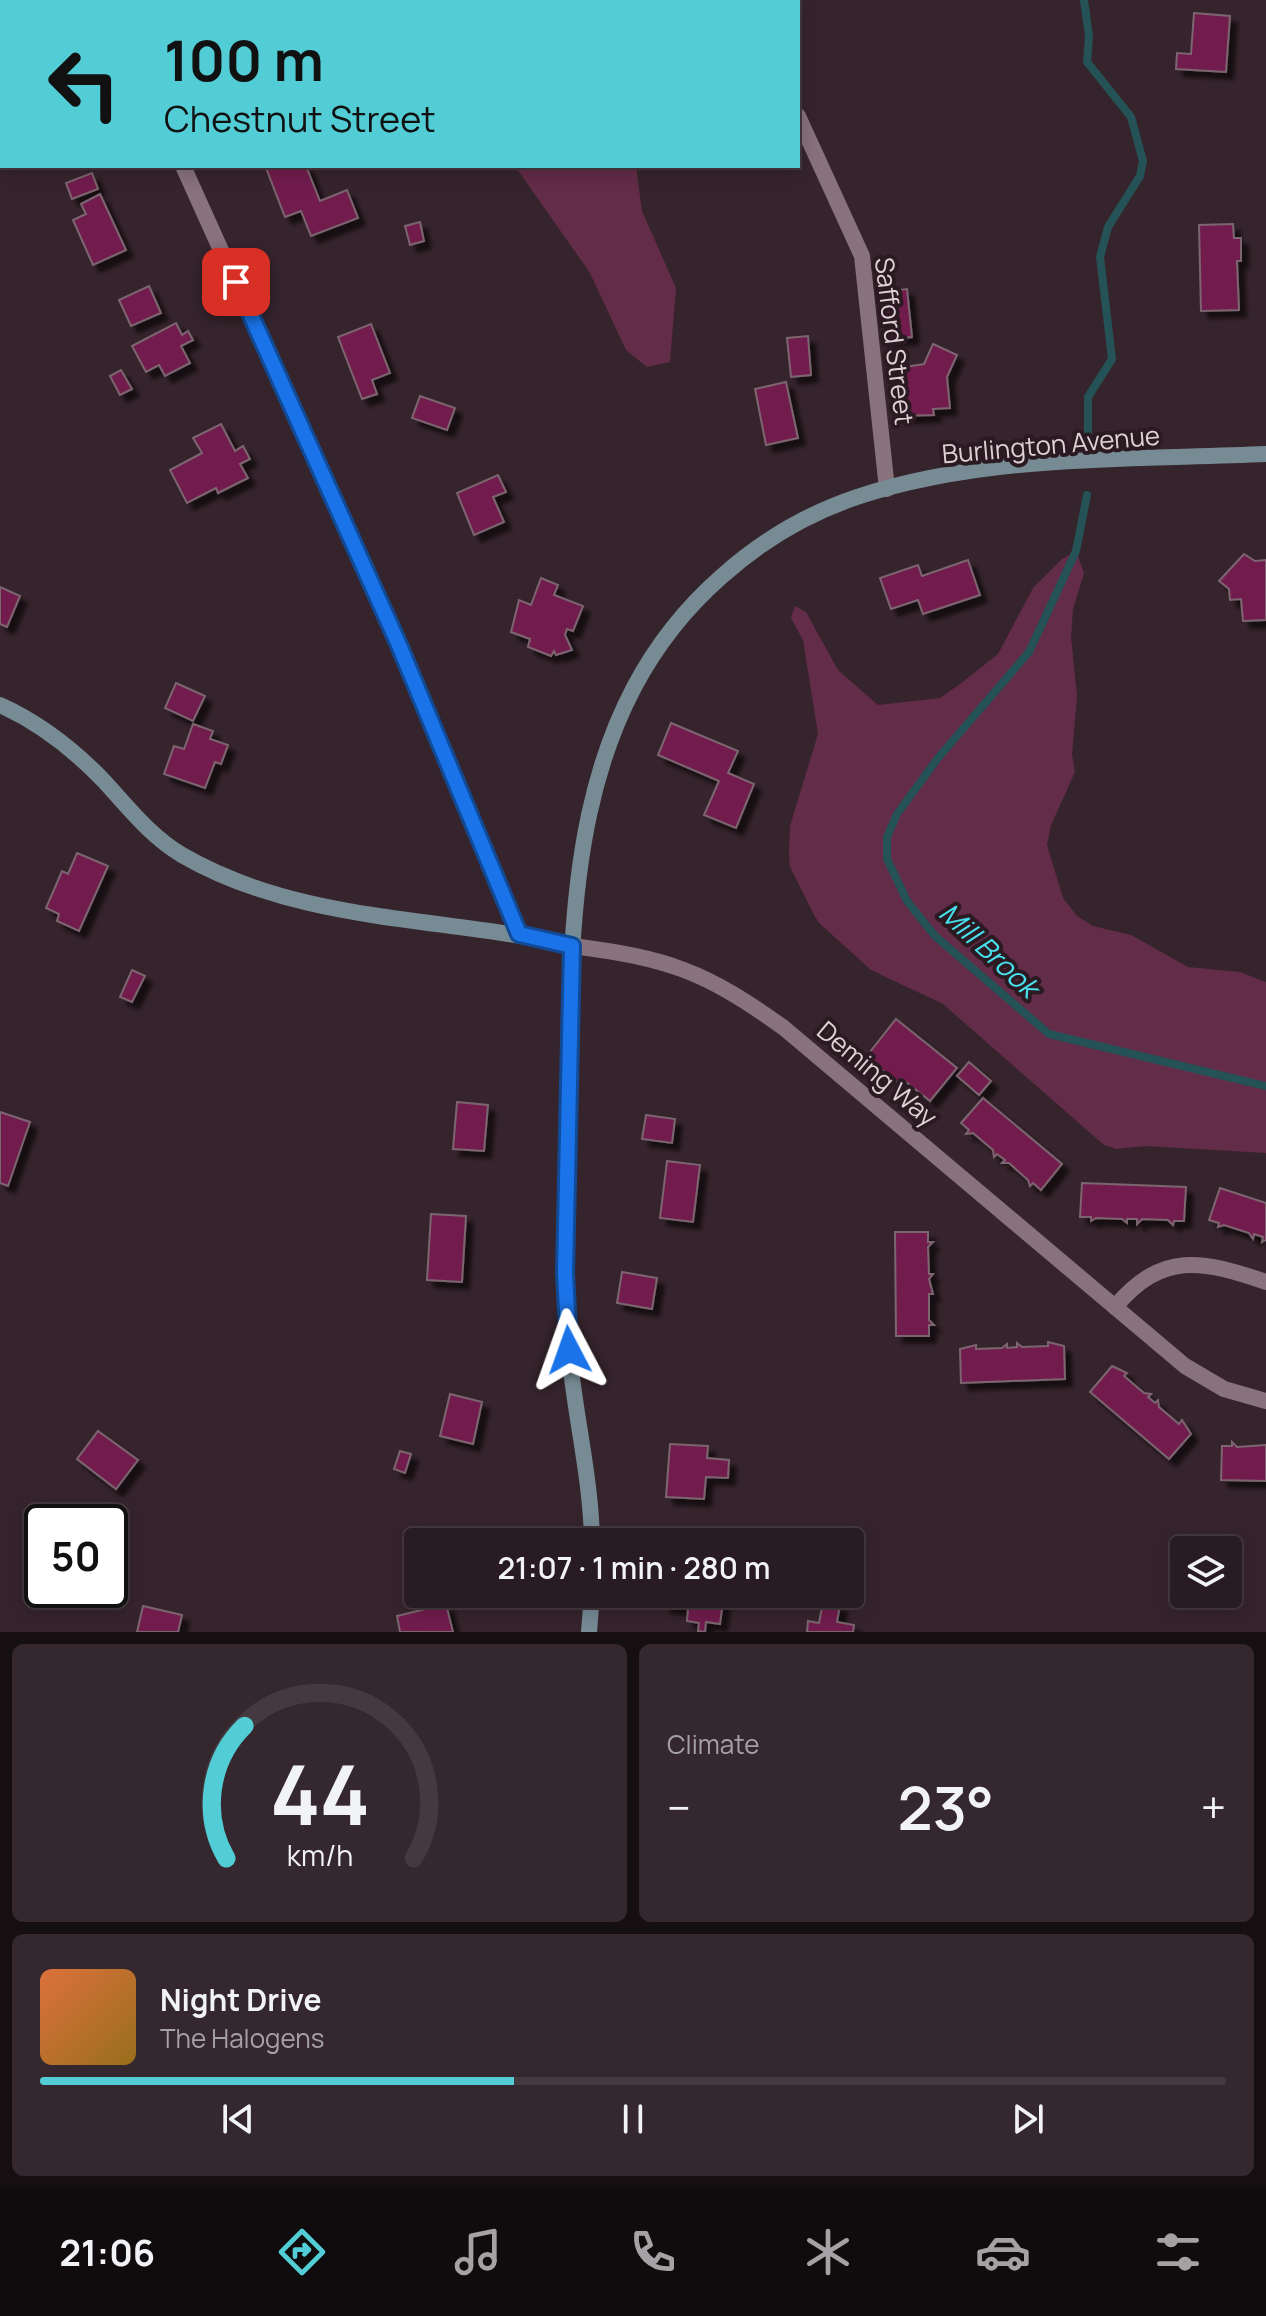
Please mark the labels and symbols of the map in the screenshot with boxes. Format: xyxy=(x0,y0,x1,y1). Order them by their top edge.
pin xyxy=(202,248,270,316)
street label: Safford Street xyxy=(867,255,923,427)
street label: Burlington Avenue xyxy=(940,417,1161,471)
water label: Mill Brook xyxy=(932,894,1051,1008)
street label: Deming Way xyxy=(810,1012,946,1134)
position arrow xyxy=(527,1308,611,1392)
speed limit sign: 50 xyxy=(24,1504,128,1608)

